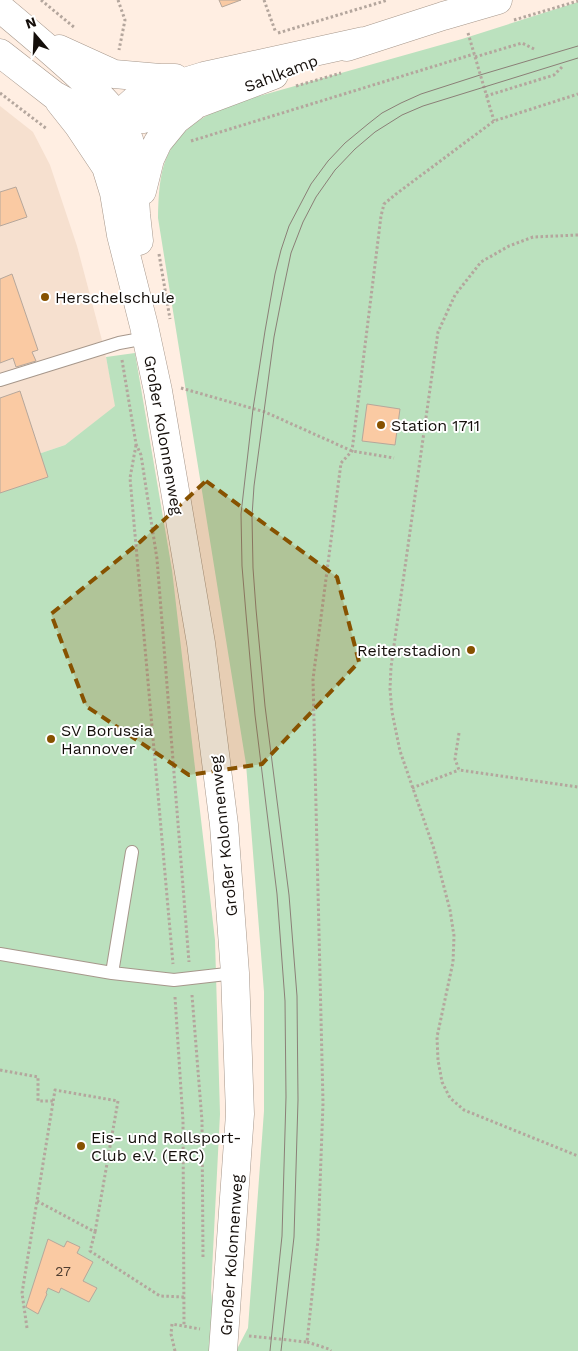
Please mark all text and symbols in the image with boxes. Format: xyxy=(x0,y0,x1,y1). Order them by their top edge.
north arrow xyxy=(10,10,60,60)
text: N xyxy=(23,13,38,32)
street label: Sahlkamp xyxy=(242,51,321,96)
place label: Herschelschule xyxy=(55,288,175,307)
marker: Herschelschule xyxy=(39,291,51,303)
street label: Großer Kolonnenweg xyxy=(140,354,187,517)
place label: Station 1711 xyxy=(391,416,480,435)
marker: Station 1711 xyxy=(375,419,387,431)
place label: Reiterstadion xyxy=(357,641,461,660)
marker: Reiterstadion xyxy=(465,644,477,656)
place label: SV Borussia Hannover xyxy=(61,721,153,758)
marker: SV Borussia Hannover xyxy=(45,733,57,745)
street label: Großer Kolonnenweg xyxy=(206,754,241,917)
place label: Eis- und Rollsport- Club e.V. (ERC) xyxy=(91,1128,241,1165)
marker: Eis- und Rollsport- Club e.V. (ERC) xyxy=(75,1140,87,1152)
street label: Großer Kolonnenweg xyxy=(216,1173,247,1336)
house number: 27 xyxy=(55,1263,71,1279)

